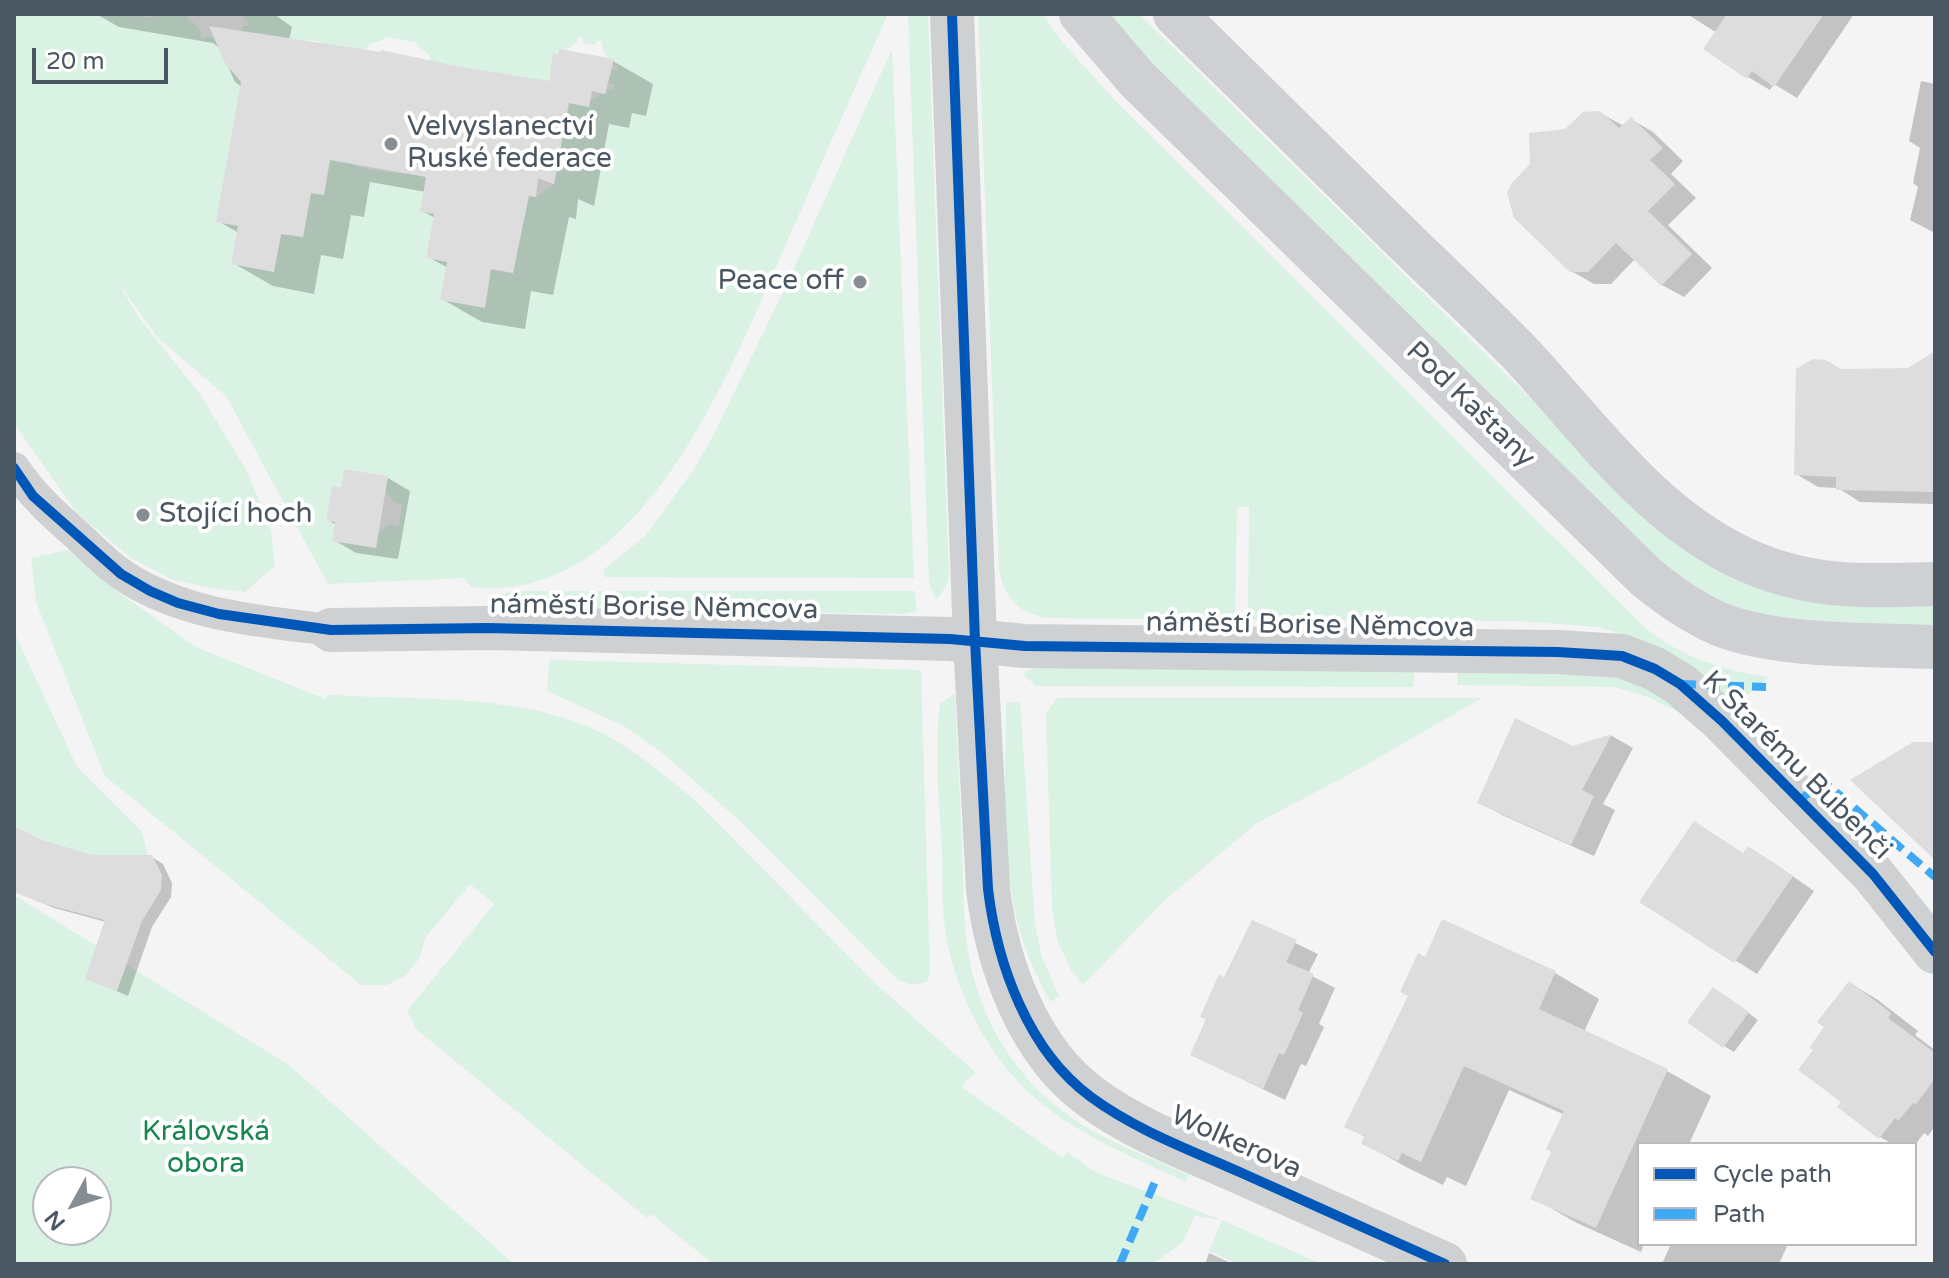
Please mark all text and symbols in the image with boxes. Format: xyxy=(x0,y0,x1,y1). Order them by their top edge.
scale bar xyxy=(36,32,172,82)
text: 20 m xyxy=(46,47,104,76)
place label: Velvyslanectví Ruské federace xyxy=(407,111,612,177)
marker: Velvyslanectví Ruské federace xyxy=(382,135,400,153)
place label: Peace off xyxy=(717,265,844,299)
marker: Peace off xyxy=(851,273,869,291)
street label: Pod Kaštany xyxy=(1398,335,1542,475)
place label: Stojící hoch xyxy=(159,498,312,532)
marker: Stojící hoch xyxy=(134,506,152,524)
street label: náměstí Borise Němcova xyxy=(489,588,819,628)
street label: náměstí Borise Němcova xyxy=(1145,606,1475,646)
street label: K Starému Bubenči xyxy=(1694,664,1898,868)
street label: Wolkerova xyxy=(1165,1099,1307,1187)
park label: Královská obora xyxy=(142,1116,270,1182)
legend xyxy=(1637,1142,1917,1246)
text: Cycle path xyxy=(1713,1160,1832,1189)
north arrow xyxy=(32,1166,112,1246)
text: Path xyxy=(1713,1200,1766,1229)
text: N xyxy=(40,1205,71,1235)

